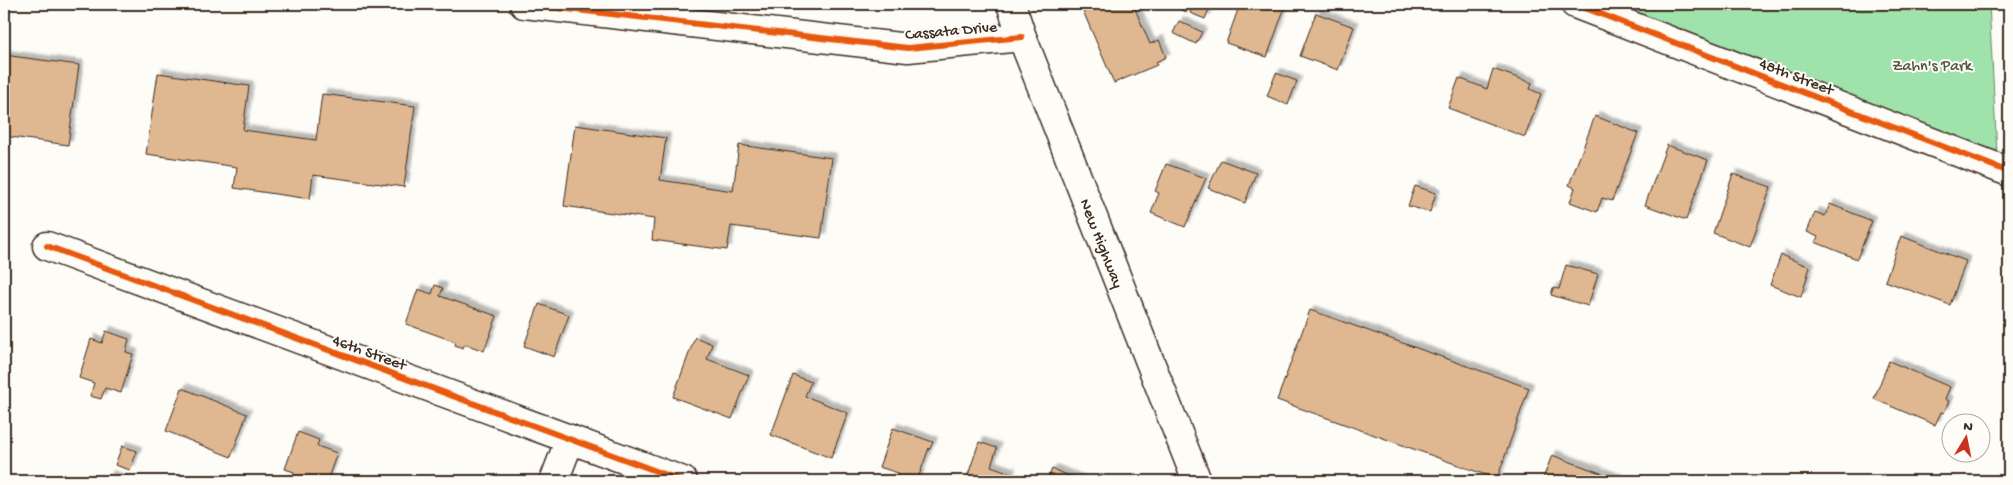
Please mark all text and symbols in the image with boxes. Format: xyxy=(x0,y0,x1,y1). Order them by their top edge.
street label: Cassata Drive xyxy=(905,19,999,46)
street label: 48th Street xyxy=(1756,55,1837,102)
park label: Zahn's Park xyxy=(1892,58,1974,77)
street label: New Highway xyxy=(1074,197,1126,292)
street label: 46th Street xyxy=(329,332,410,377)
north arrow xyxy=(1940,412,1990,462)
text: N xyxy=(1962,418,1974,437)

